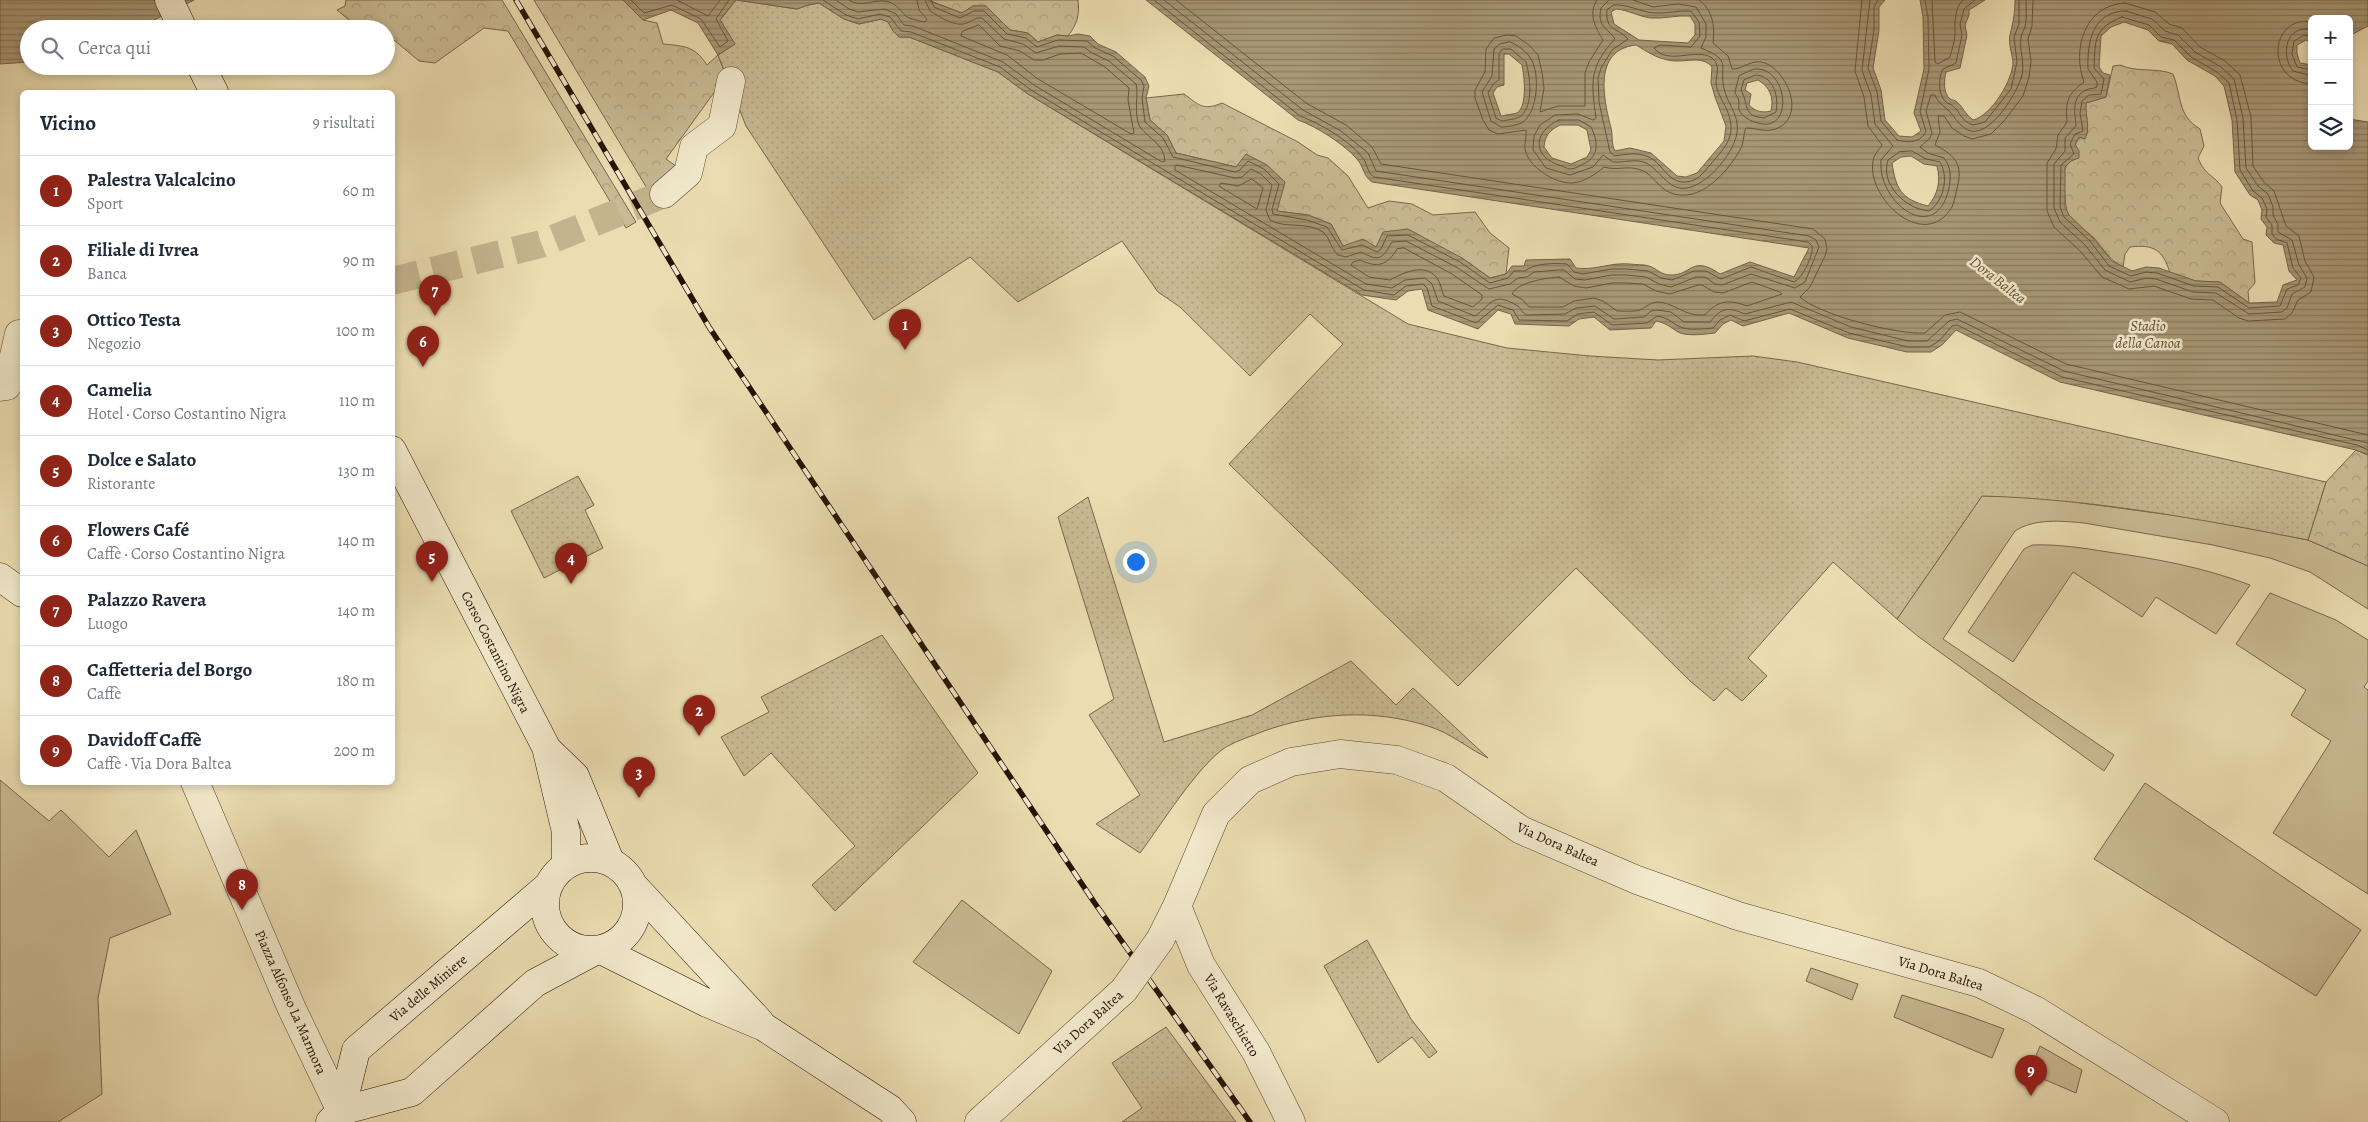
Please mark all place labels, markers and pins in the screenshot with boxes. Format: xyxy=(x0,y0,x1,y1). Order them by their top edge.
pin: 7 xyxy=(419,275,451,316)
pin: 1 xyxy=(889,309,921,350)
pin: 6 xyxy=(407,326,439,367)
pin: 5 xyxy=(416,541,448,582)
pin: 4 xyxy=(555,543,587,584)
pin: 2 xyxy=(683,695,715,736)
pin: 3 xyxy=(623,757,655,798)
pin: 8 xyxy=(226,869,258,910)
pin: 9 xyxy=(2015,1055,2047,1096)

